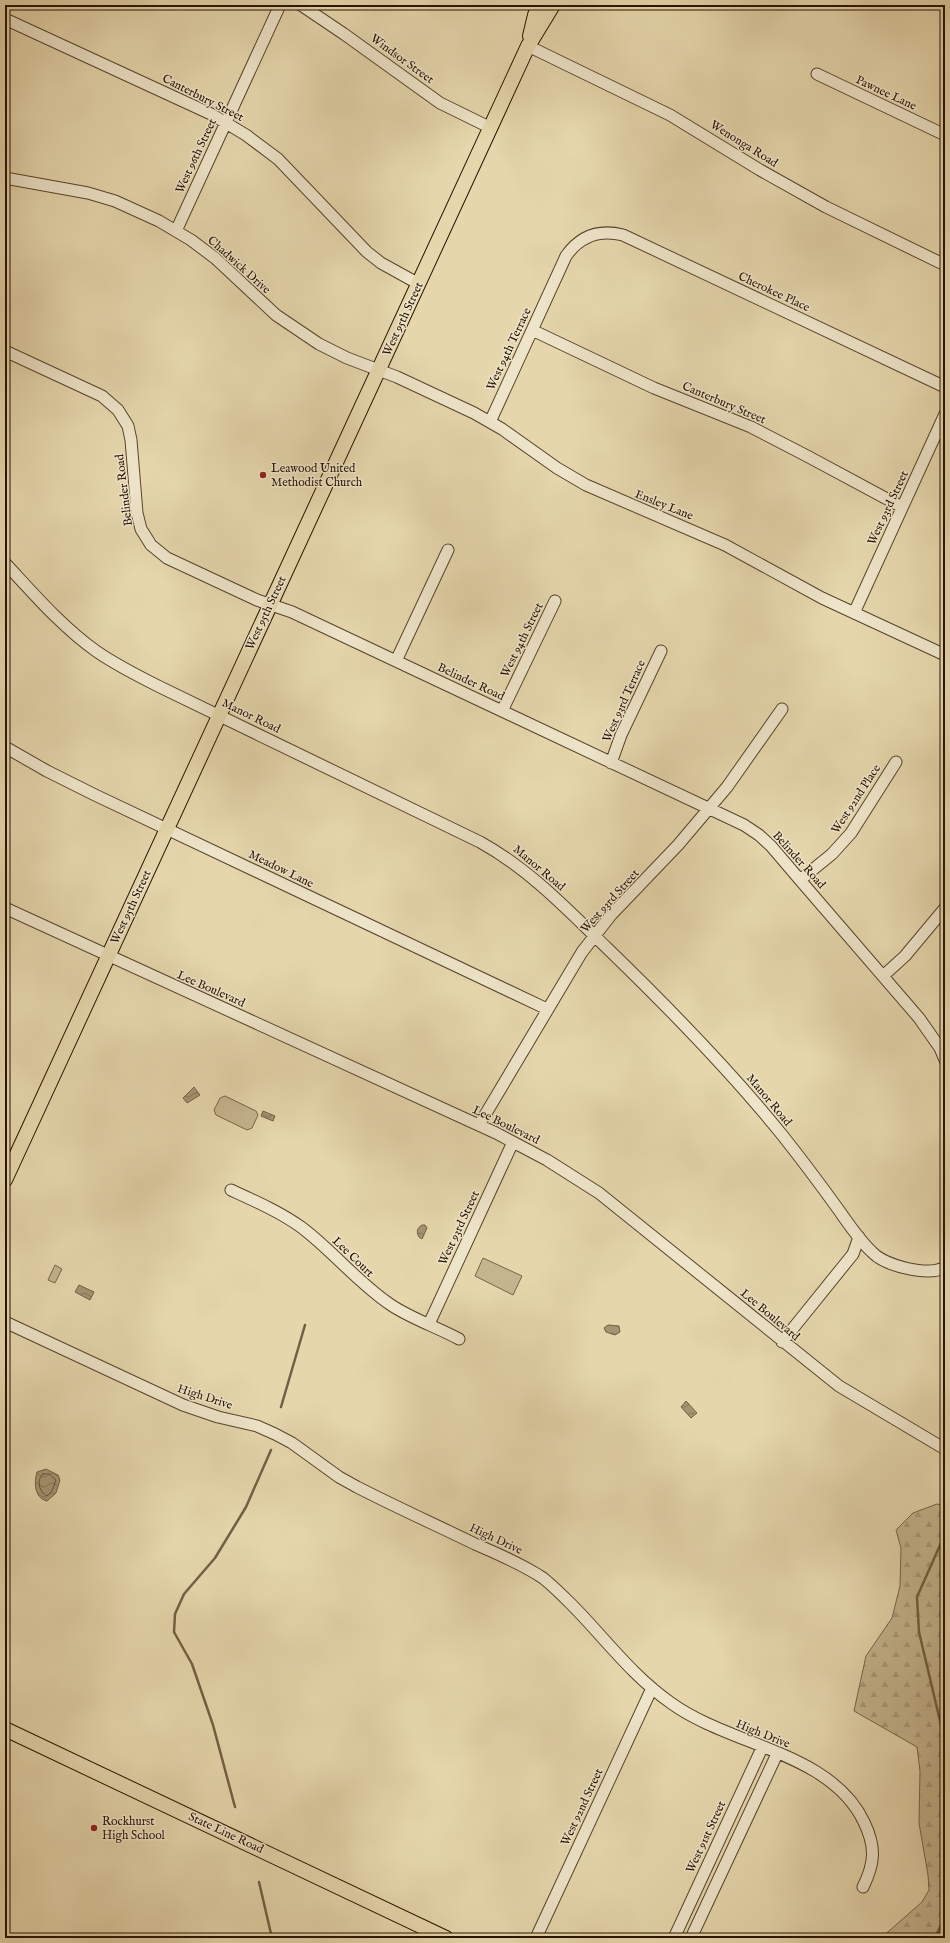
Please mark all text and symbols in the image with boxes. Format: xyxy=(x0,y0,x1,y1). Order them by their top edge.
street label: Windsor Street xyxy=(367,31,437,87)
street label: Canterbury Street xyxy=(160,71,246,125)
street label: Pawnee Lane xyxy=(853,72,919,114)
street label: West 96th Street xyxy=(172,116,220,196)
street label: Wenonga Road xyxy=(707,117,781,171)
street label: Chadwick Drive xyxy=(204,233,274,298)
street label: Cherokee Place xyxy=(736,269,813,315)
street label: West 95th Street xyxy=(379,280,427,358)
street label: West 94th Terrace xyxy=(483,305,535,393)
street label: Canterbury Street xyxy=(680,379,768,427)
street label: Belinder Road xyxy=(112,453,136,527)
place label: Leawood United Methodist Church xyxy=(271,461,363,490)
street label: West 93rd Street xyxy=(864,468,912,548)
marker: Leawood United Methodist Church xyxy=(258,470,268,480)
street label: Ensley Lane xyxy=(633,486,696,524)
street label: West 95th Street xyxy=(242,574,290,652)
street label: West 94th Street xyxy=(497,600,547,680)
street label: West 93rd Terrace xyxy=(599,657,649,744)
street label: Belinder Road xyxy=(435,660,508,704)
street label: Manor Road xyxy=(219,695,283,737)
street label: West 92nd Place xyxy=(828,761,884,836)
street label: Belinder Road xyxy=(769,828,829,892)
street label: Manor Road xyxy=(510,842,569,895)
street label: Meadow Lane xyxy=(246,847,317,891)
street label: West 93rd Street xyxy=(578,866,642,936)
street label: West 95th Street xyxy=(107,868,155,946)
street label: Lee Boulevard xyxy=(175,967,248,1011)
street label: Manor Road xyxy=(743,1071,796,1130)
street label: Lee Boulevard xyxy=(470,1102,543,1148)
street label: West 93rd Street xyxy=(435,1188,483,1268)
street label: Lee Court xyxy=(329,1234,377,1280)
street label: Lee Boulevard xyxy=(737,1286,803,1345)
street label: High Drive xyxy=(176,1381,235,1413)
street label: High Drive xyxy=(467,1520,525,1558)
street label: High Drive xyxy=(734,1716,793,1752)
street label: West 92nd Street xyxy=(558,1766,606,1848)
street label: West 91st Street xyxy=(683,1799,729,1875)
street label: State Line Road xyxy=(186,1809,266,1857)
place label: Rockhurst High School xyxy=(102,1814,166,1843)
marker: Rockhurst High School xyxy=(89,1823,99,1833)

